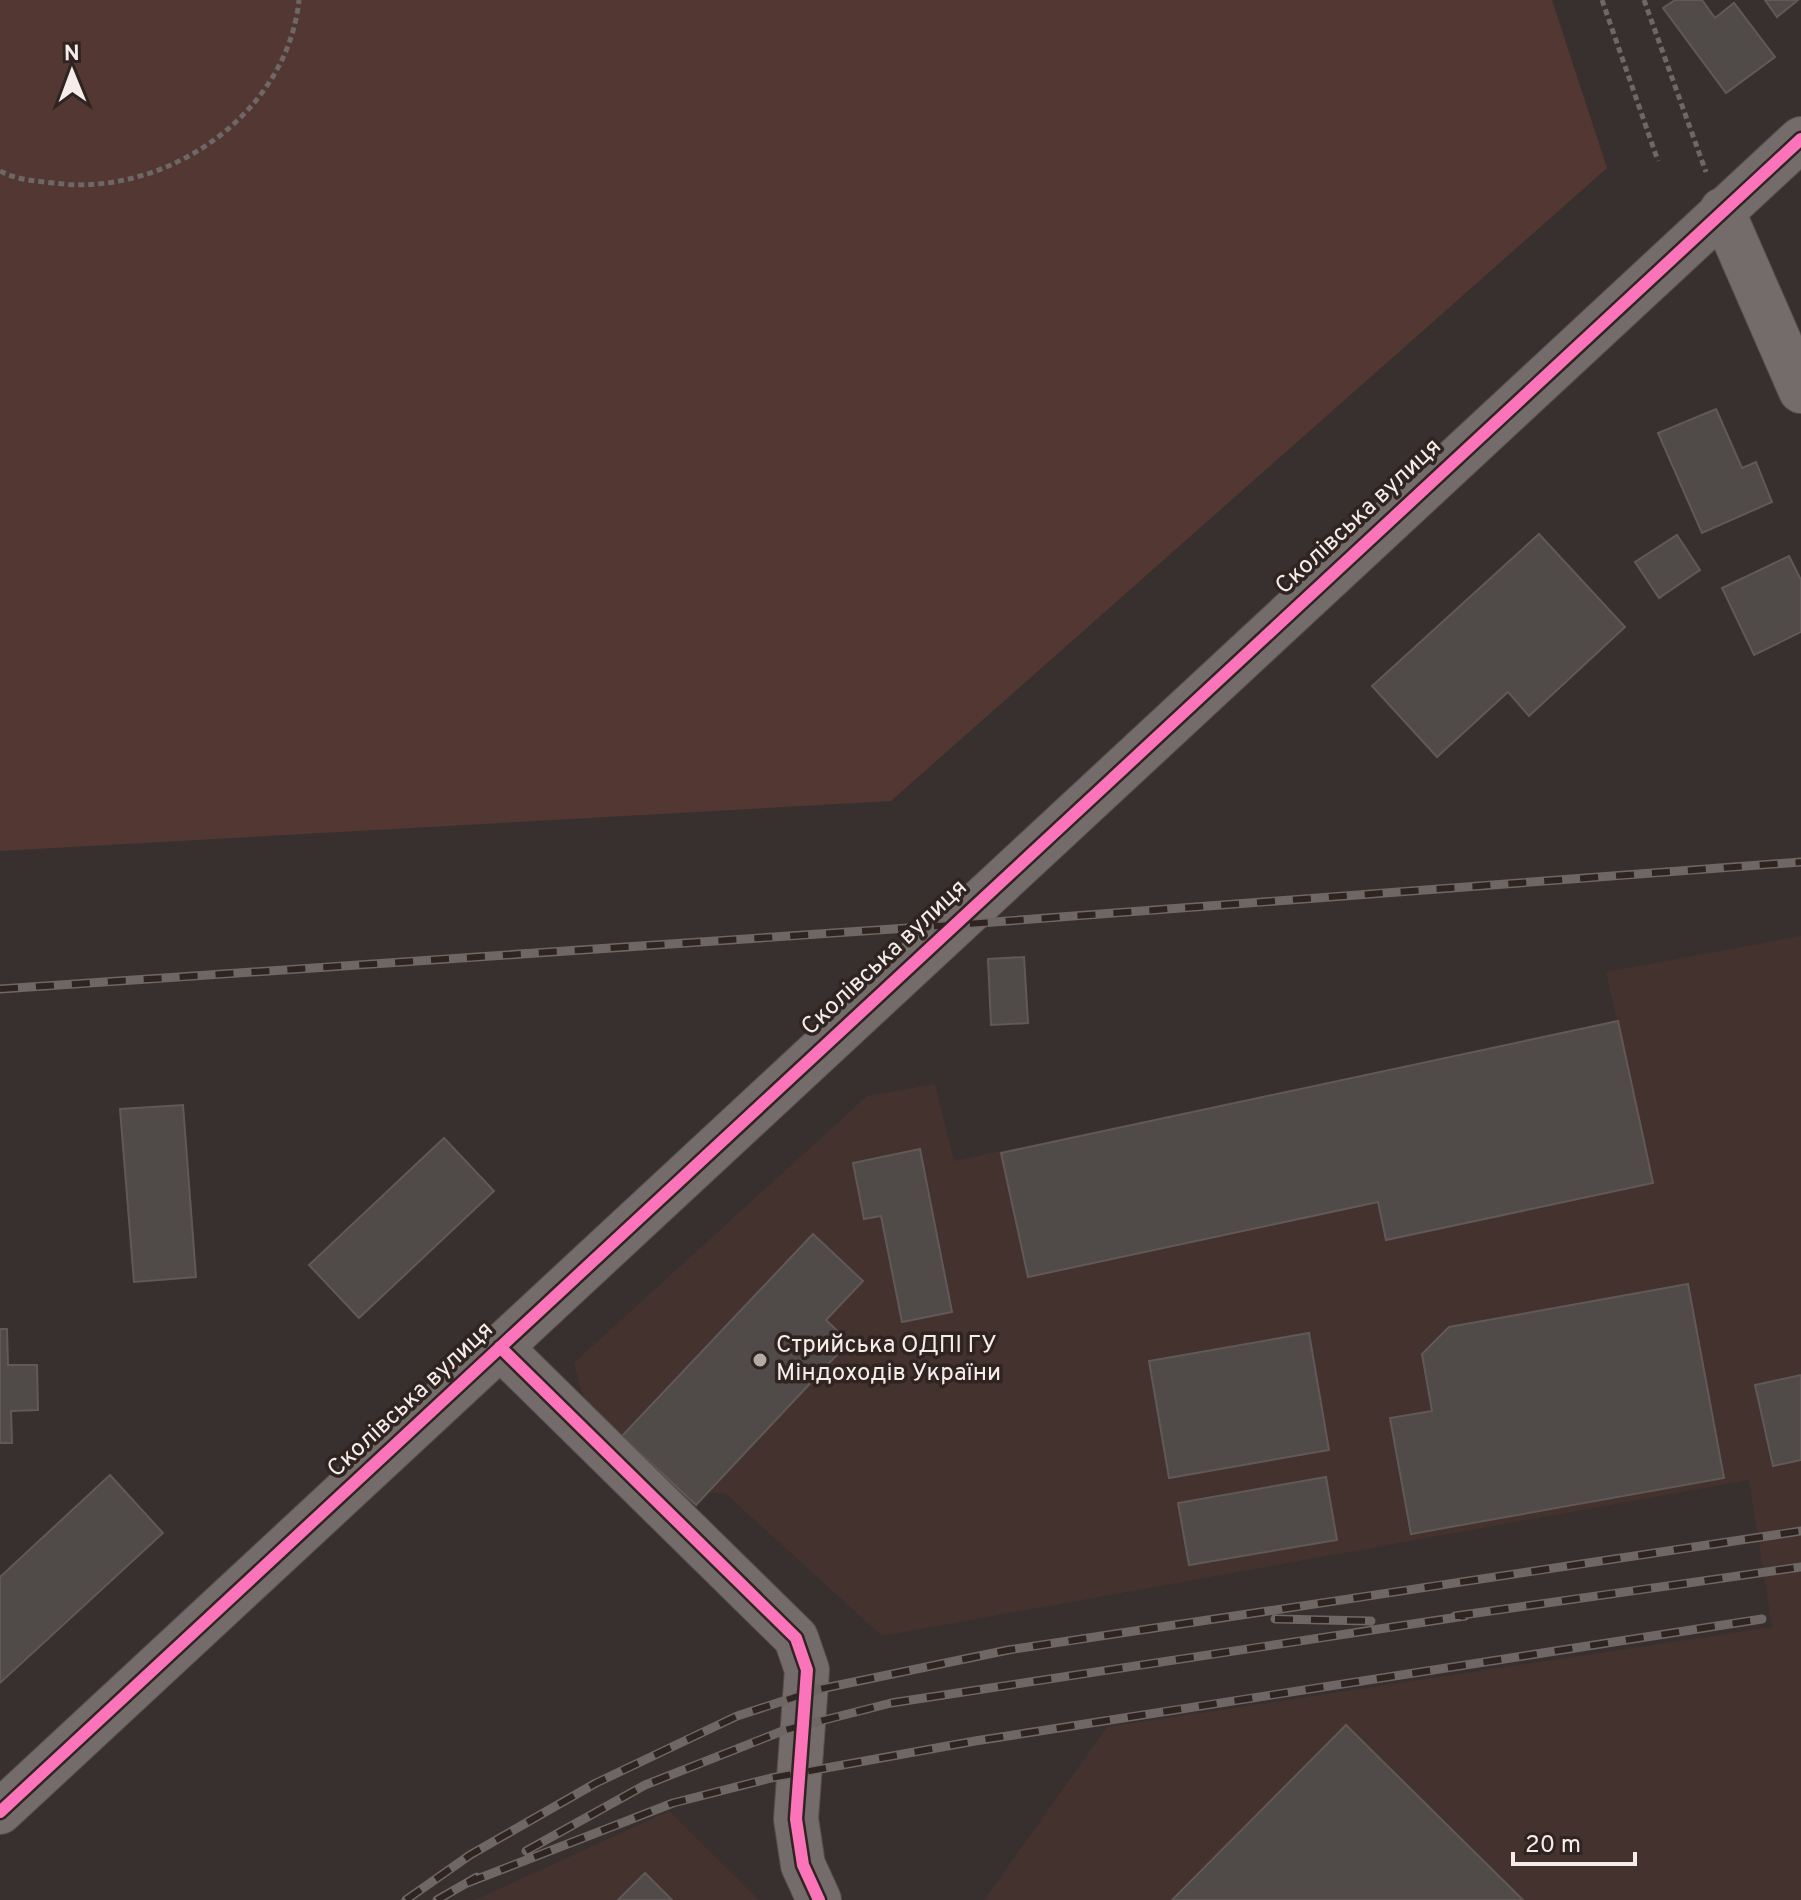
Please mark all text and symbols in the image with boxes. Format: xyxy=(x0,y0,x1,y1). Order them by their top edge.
north arrow xyxy=(32,32,112,112)
text: N xyxy=(64,41,80,68)
street label: Сколівська вулиця xyxy=(1270,432,1448,602)
street label: Сколівська вулиця xyxy=(796,873,974,1043)
street label: Сколівська вулиця xyxy=(322,1315,500,1485)
place label: Стрийська ОДПІ ГУ Міндоходів України xyxy=(776,1331,1001,1389)
marker: Стрийська ОДПІ ГУ Міндоходів України xyxy=(751,1351,769,1369)
scale bar xyxy=(1513,1816,1635,1866)
text: 20 m xyxy=(1525,1831,1581,1861)

